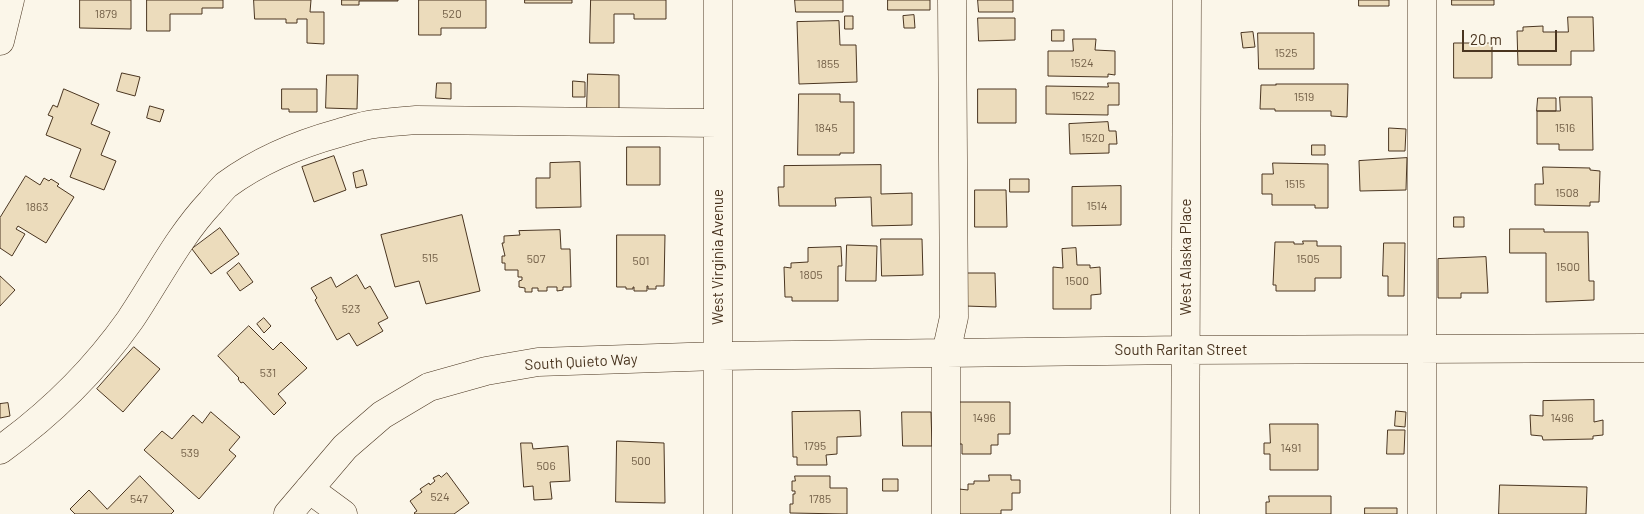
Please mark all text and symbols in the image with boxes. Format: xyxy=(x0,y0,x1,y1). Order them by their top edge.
house number: 1879 xyxy=(95,7,117,21)
house number: 520 xyxy=(442,7,462,21)
scale bar xyxy=(1464,20,1559,52)
text: 20 m xyxy=(1470,30,1502,48)
house number: 1525 xyxy=(1275,46,1297,60)
house number: 1524 xyxy=(1070,56,1094,70)
house number: 1855 xyxy=(817,57,839,71)
house number: 1522 xyxy=(1071,89,1095,103)
house number: 1519 xyxy=(1294,90,1314,104)
house number: 1845 xyxy=(814,121,838,135)
house number: 1516 xyxy=(1555,121,1575,135)
house number: 1520 xyxy=(1081,131,1105,145)
house number: 1515 xyxy=(1285,177,1305,191)
house number: 1508 xyxy=(1555,186,1579,200)
street label: West Virginia Avenue xyxy=(709,189,727,325)
street label: West Alaska Place xyxy=(1177,198,1195,316)
house number: 1514 xyxy=(1087,199,1107,213)
house number: 1863 xyxy=(26,200,48,214)
house number: 515 xyxy=(422,251,438,265)
house number: 507 xyxy=(527,252,545,266)
house number: 1505 xyxy=(1296,252,1320,266)
house number: 501 xyxy=(633,254,649,268)
house number: 1500 xyxy=(1556,260,1580,274)
house number: 1805 xyxy=(799,268,823,282)
house number: 1500 xyxy=(1065,274,1089,288)
house number: 523 xyxy=(342,302,360,316)
street label: South Raritan Street xyxy=(1115,341,1247,359)
street label: South Quieto Way xyxy=(524,350,638,374)
house number: 531 xyxy=(260,366,276,380)
house number: 1496 xyxy=(972,411,996,425)
house number: 1496 xyxy=(1550,411,1574,425)
house number: 1795 xyxy=(804,439,826,453)
house number: 1491 xyxy=(1280,441,1302,455)
house number: 539 xyxy=(181,446,199,460)
house number: 500 xyxy=(631,454,651,468)
house number: 506 xyxy=(536,459,556,473)
house number: 524 xyxy=(430,490,450,504)
house number: 547 xyxy=(130,492,148,506)
house number: 1785 xyxy=(809,492,831,506)

